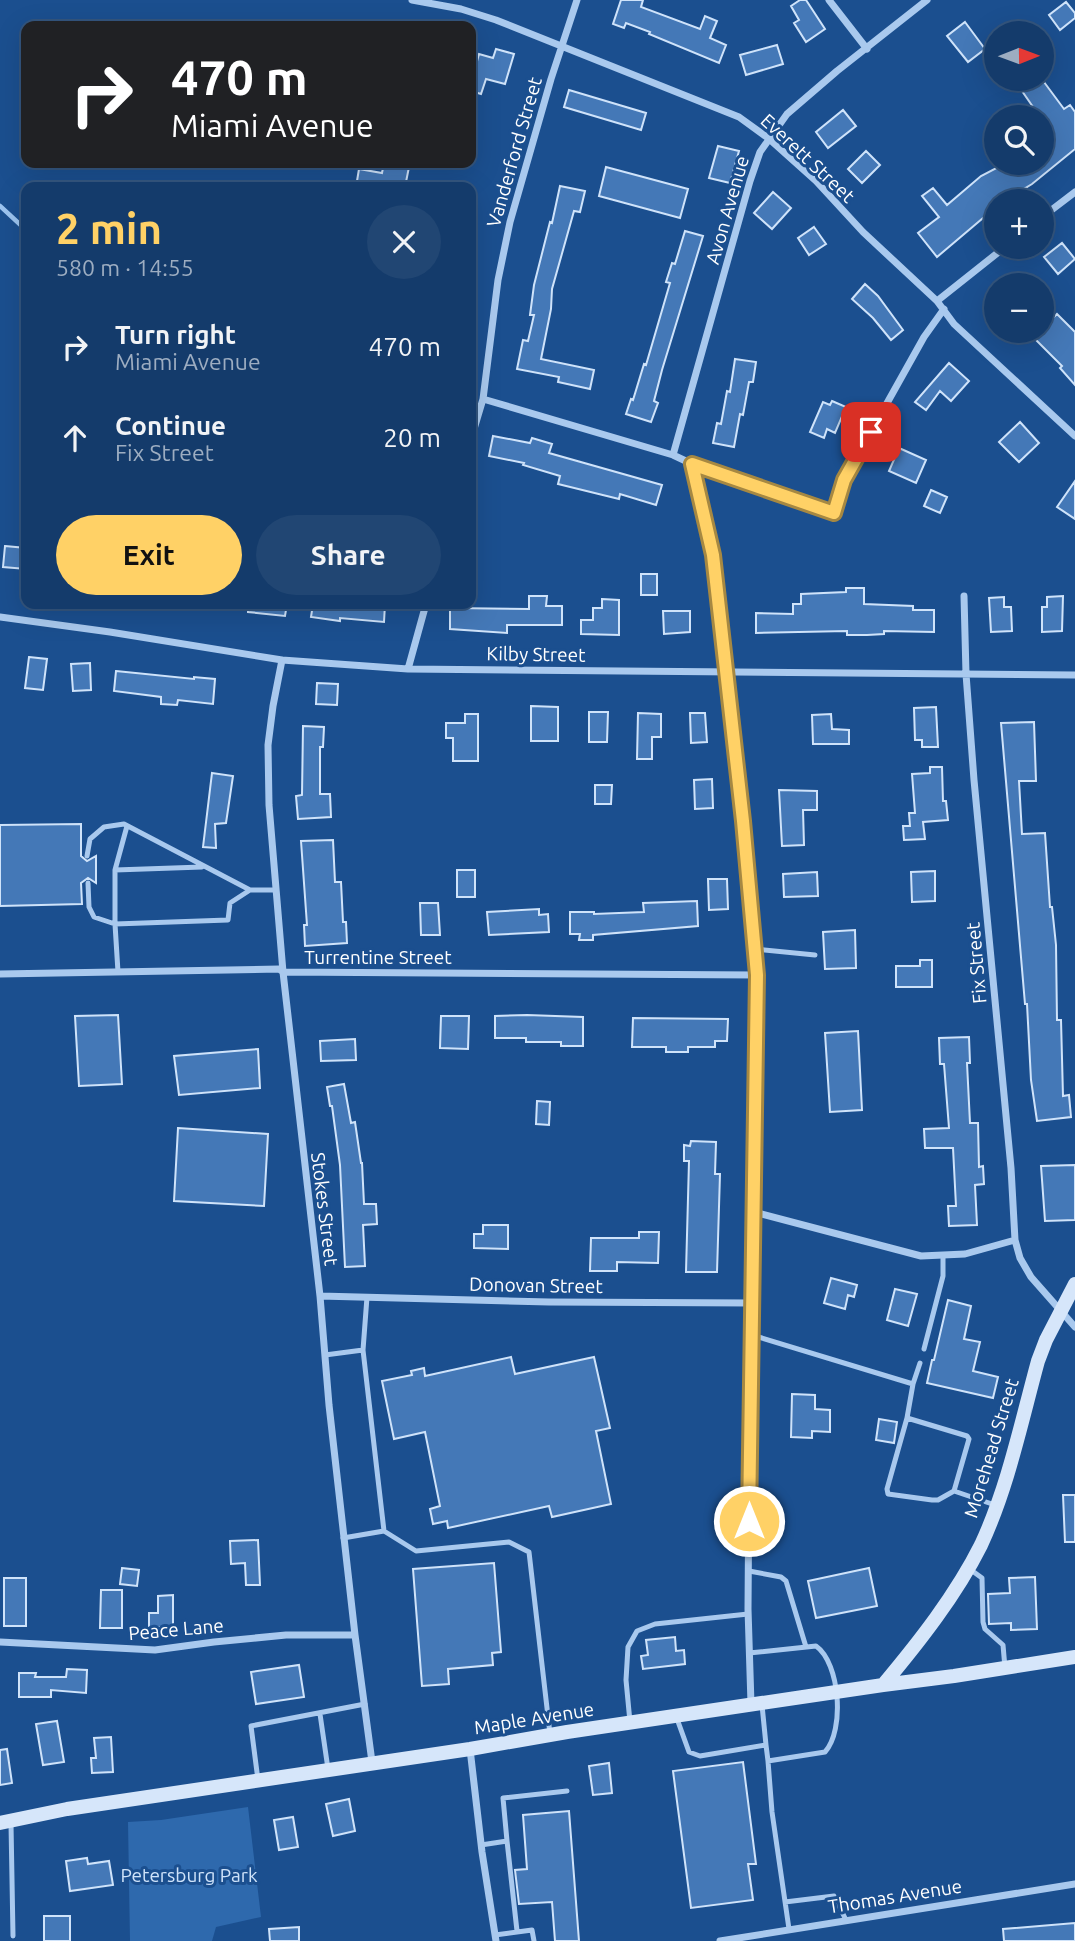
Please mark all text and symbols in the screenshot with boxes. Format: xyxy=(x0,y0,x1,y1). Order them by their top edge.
north arrow xyxy=(984,21,1054,91)
map controls xyxy=(984,21,1054,343)
icon: right xyxy=(56,49,147,140)
text: 470 m xyxy=(171,49,308,104)
street label: Vanderford Street xyxy=(482,74,546,230)
button: search xyxy=(984,105,1054,175)
text: Miami Avenue xyxy=(171,107,374,143)
street label: Everett Street xyxy=(757,109,860,207)
street label: Avon Avenue xyxy=(701,153,753,267)
button: + xyxy=(984,189,1054,259)
text: 2 min xyxy=(56,205,162,252)
button: close xyxy=(367,205,441,279)
text: 580 m · 14:55 xyxy=(56,255,194,280)
button: − xyxy=(984,273,1054,343)
text: Turn right xyxy=(115,320,236,349)
icon: right xyxy=(56,328,94,366)
text: 470 m xyxy=(369,332,441,361)
text: Miami Avenue xyxy=(115,349,261,374)
pin xyxy=(841,402,901,462)
text: Continue xyxy=(115,411,226,440)
icon: arrive xyxy=(852,413,890,451)
icon: ahead xyxy=(56,419,94,457)
text: 20 m xyxy=(383,423,441,452)
text: Fix Street xyxy=(115,440,214,465)
button: Exit xyxy=(56,515,242,595)
button: Share xyxy=(256,515,441,595)
street label: Kilby Street xyxy=(486,642,586,666)
street label: Fix Street xyxy=(961,921,991,1005)
street label: Turrentine Street xyxy=(304,946,452,968)
street label: Stokes Street xyxy=(307,1151,343,1267)
street label: Donovan Street xyxy=(469,1273,604,1297)
street label: Morehead Street xyxy=(959,1375,1023,1521)
position arrow xyxy=(712,1484,786,1558)
street label: Peace Lane xyxy=(127,1614,225,1644)
street label: Maple Avenue xyxy=(472,1698,596,1738)
park label: Petersburg Park xyxy=(120,1864,258,1886)
street label: Thomas Avenue xyxy=(826,1875,964,1917)

